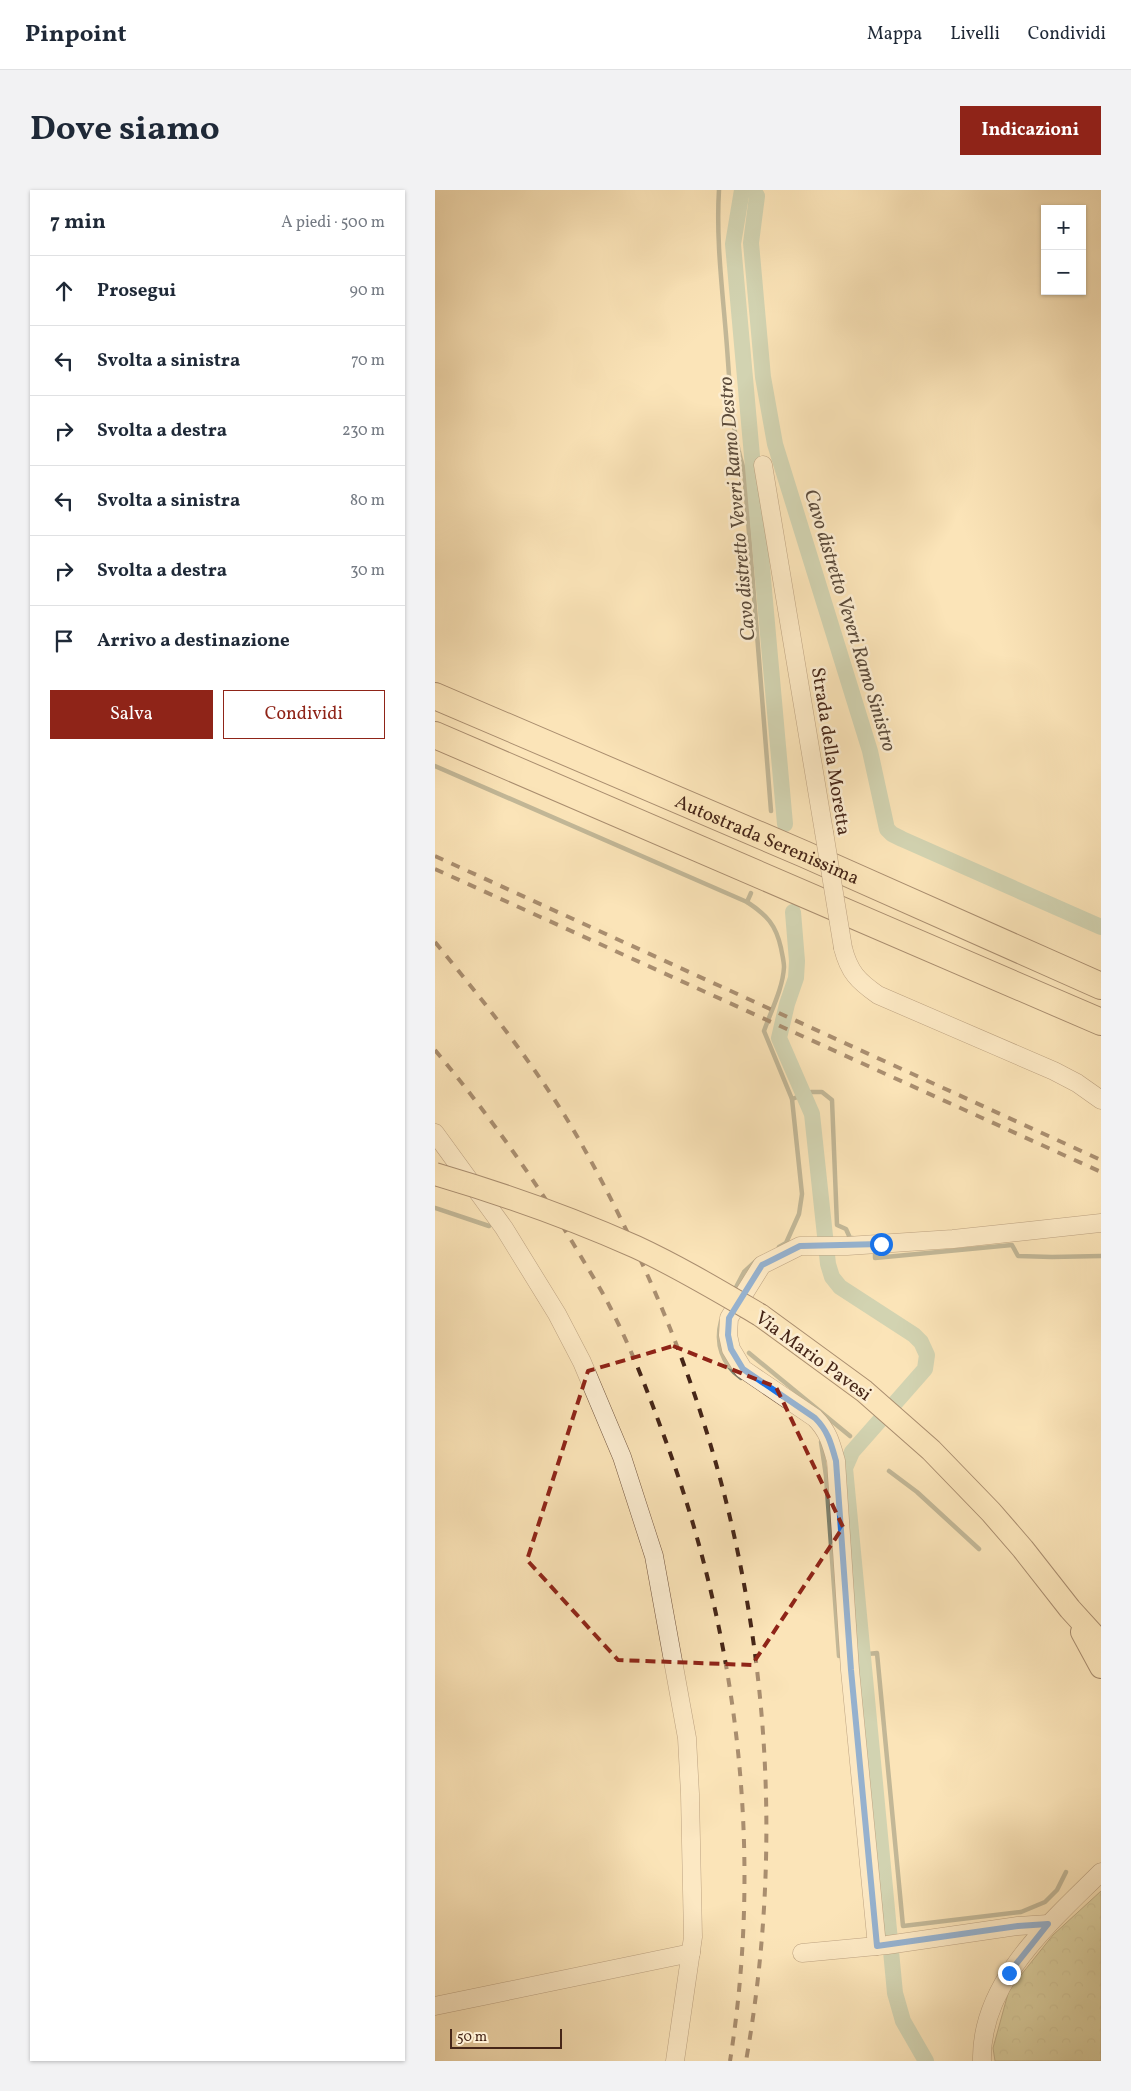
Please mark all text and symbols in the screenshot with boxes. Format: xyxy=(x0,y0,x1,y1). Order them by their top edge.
text: Pinpoint xyxy=(25,18,127,52)
text: Mappa xyxy=(867,22,922,47)
text: Livelli xyxy=(950,22,1000,47)
text: Condividi xyxy=(1028,22,1106,47)
text: Dove siamo xyxy=(30,106,220,154)
button: Indicazioni xyxy=(960,106,1101,155)
map controls xyxy=(1041,205,1086,295)
button: + xyxy=(1041,205,1086,250)
text: 7 min xyxy=(50,208,106,237)
text: A piedi · 500 m xyxy=(281,212,385,234)
button: − xyxy=(1041,250,1086,295)
icon: ahead xyxy=(50,277,78,305)
text: Prosegui xyxy=(97,278,176,304)
text: 90 m xyxy=(349,280,385,302)
icon: left xyxy=(50,347,78,375)
text: Svolta a sinistra xyxy=(97,348,240,374)
text: 70 m xyxy=(351,350,385,372)
water label: Cavo distretto Veveri Ramo Destro xyxy=(712,375,764,642)
icon: right xyxy=(50,417,78,445)
text: Svolta a destra xyxy=(97,418,227,444)
text: 230 m xyxy=(342,420,385,442)
water label: Cavo distretto Veveri Ramo Sinistro xyxy=(796,486,902,755)
icon: left xyxy=(50,487,78,515)
text: Svolta a sinistra xyxy=(97,488,240,514)
text: 80 m xyxy=(350,490,385,512)
icon: right xyxy=(50,557,78,585)
text: Svolta a destra xyxy=(97,558,227,584)
text: 30 m xyxy=(350,560,385,582)
icon: arrive xyxy=(50,627,78,655)
text: Arrivo a destinazione xyxy=(97,628,290,654)
street label: Strada della Moretta xyxy=(804,665,856,837)
button: Salva xyxy=(50,690,213,739)
button: Condividi xyxy=(223,690,385,739)
street label: Autostrada Serenissima xyxy=(671,789,863,892)
route start xyxy=(870,1233,893,1256)
street label: Via Mario Pavesi xyxy=(749,1305,877,1408)
route end xyxy=(998,1962,1021,1985)
scale bar xyxy=(450,2026,563,2049)
text: 50 m xyxy=(457,2028,487,2047)

